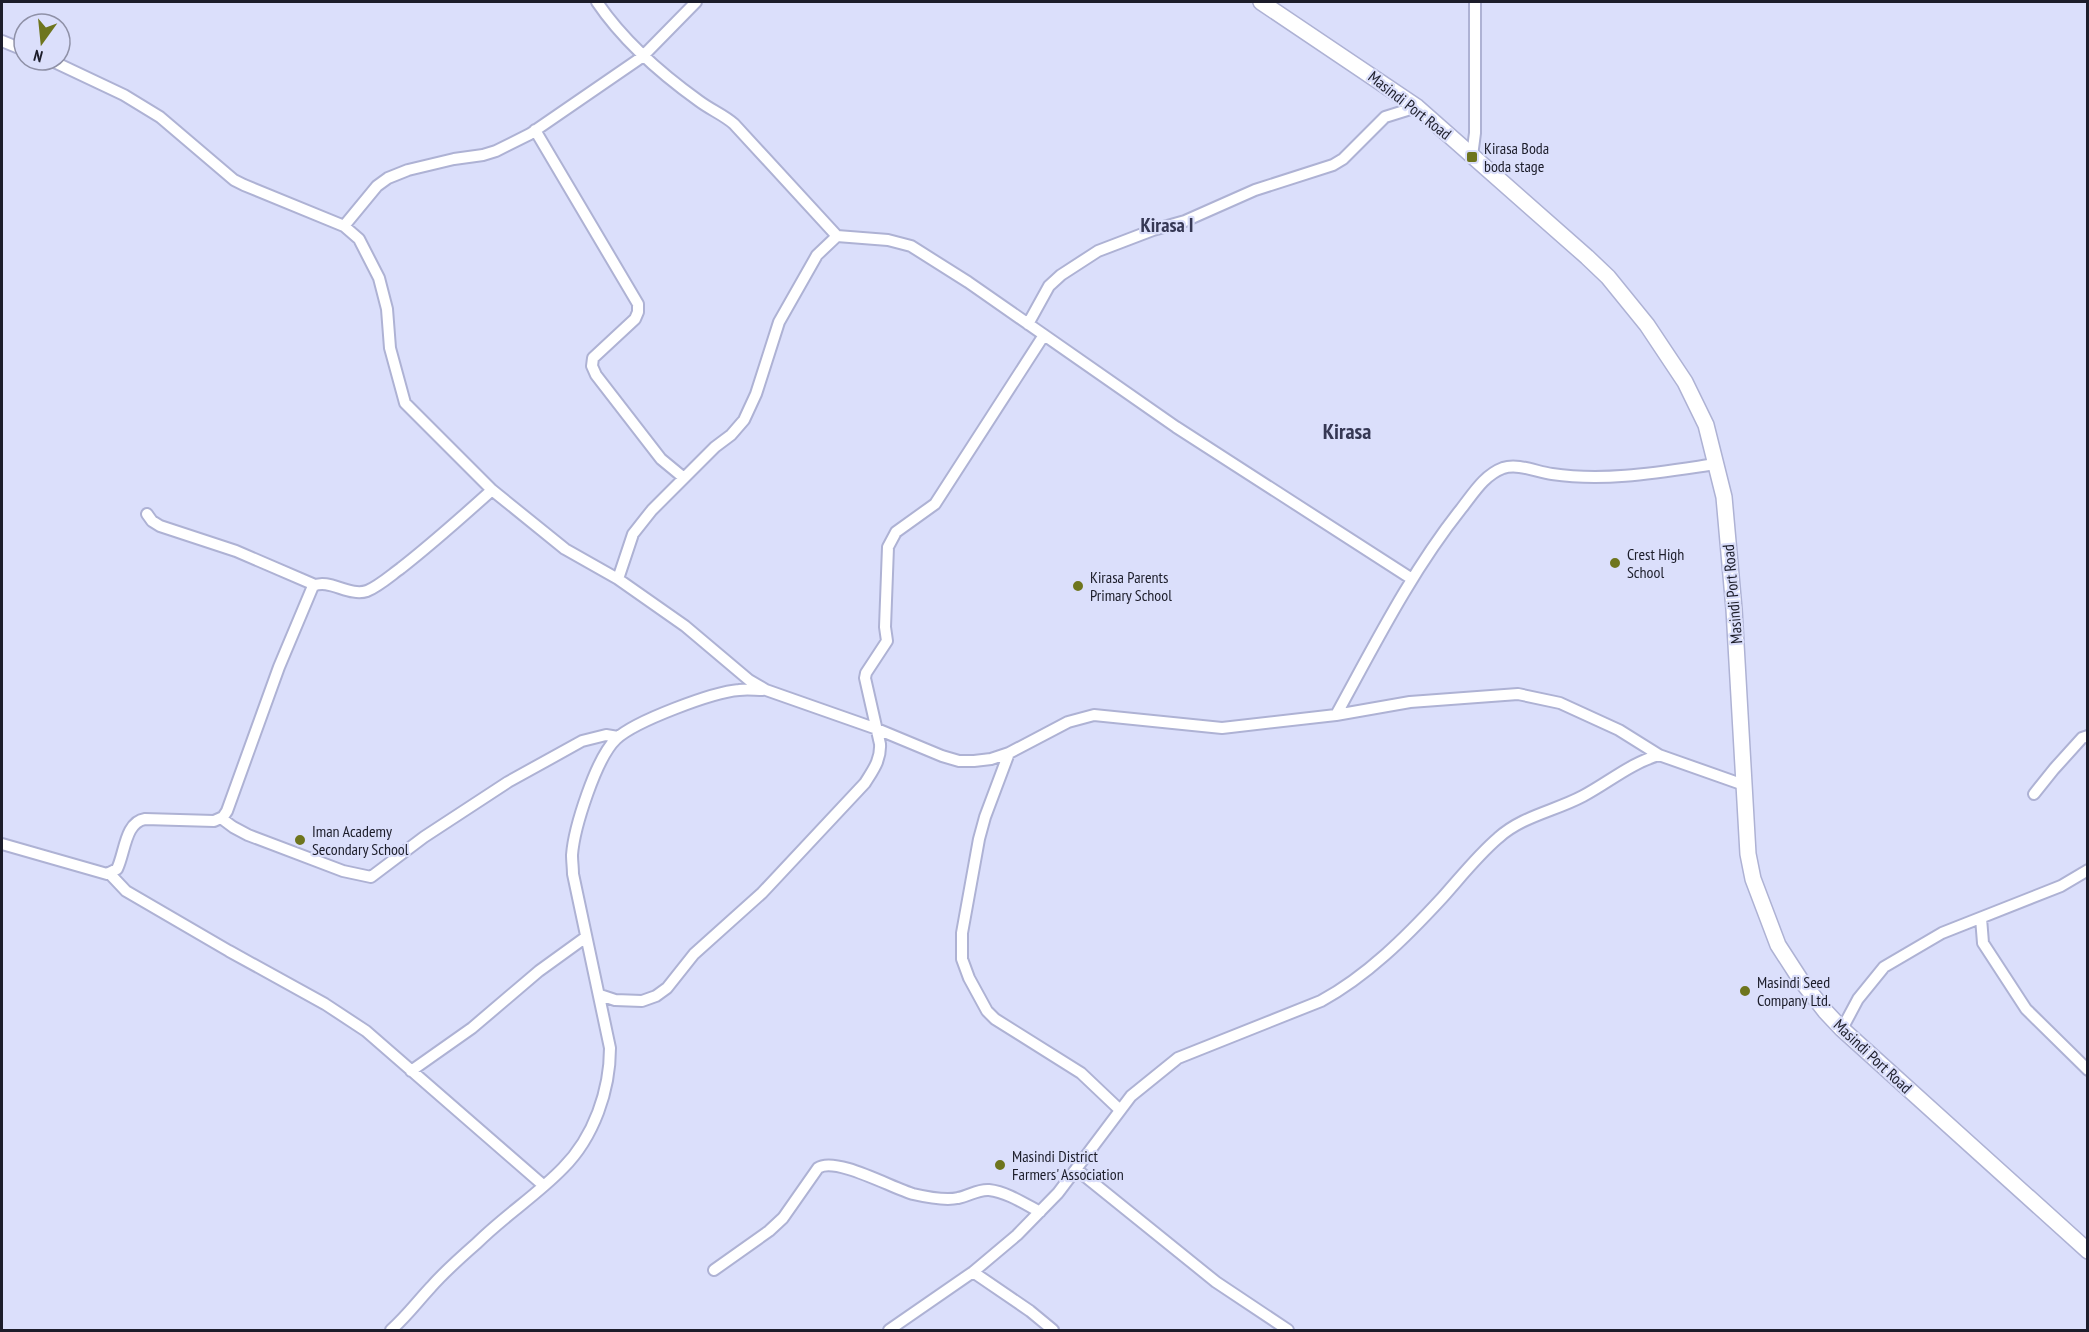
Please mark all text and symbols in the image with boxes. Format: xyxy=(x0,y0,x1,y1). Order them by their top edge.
north arrow xyxy=(12,12,72,72)
text: N xyxy=(31,46,45,67)
street label: Masindi Port Road xyxy=(1365,66,1456,144)
place label: Kirasa Boda boda stage xyxy=(1484,138,1549,176)
marker: Kirasa Boda boda stage xyxy=(1465,150,1479,164)
district label: Kirasa I xyxy=(1140,212,1194,238)
district label: Kirasa xyxy=(1323,417,1371,445)
street label: Masindi Port Road xyxy=(1718,543,1746,645)
place label: Crest High School xyxy=(1627,544,1684,582)
marker: Crest High School xyxy=(1608,556,1622,570)
place label: Kirasa Parents Primary School xyxy=(1090,567,1172,605)
marker: Kirasa Parents Primary School xyxy=(1071,579,1085,593)
place label: Iman Academy Secondary School xyxy=(312,821,409,859)
marker: Iman Academy Secondary School xyxy=(293,833,307,847)
place label: Masindi Seed Company Ltd. xyxy=(1757,972,1831,1010)
marker: Masindi Seed Company Ltd. xyxy=(1738,984,1752,998)
street label: Masindi Port Road xyxy=(1830,1015,1916,1097)
place label: Masindi District Farmers' Association xyxy=(1012,1146,1124,1184)
marker: Masindi District Farmers' Association xyxy=(993,1158,1007,1172)

